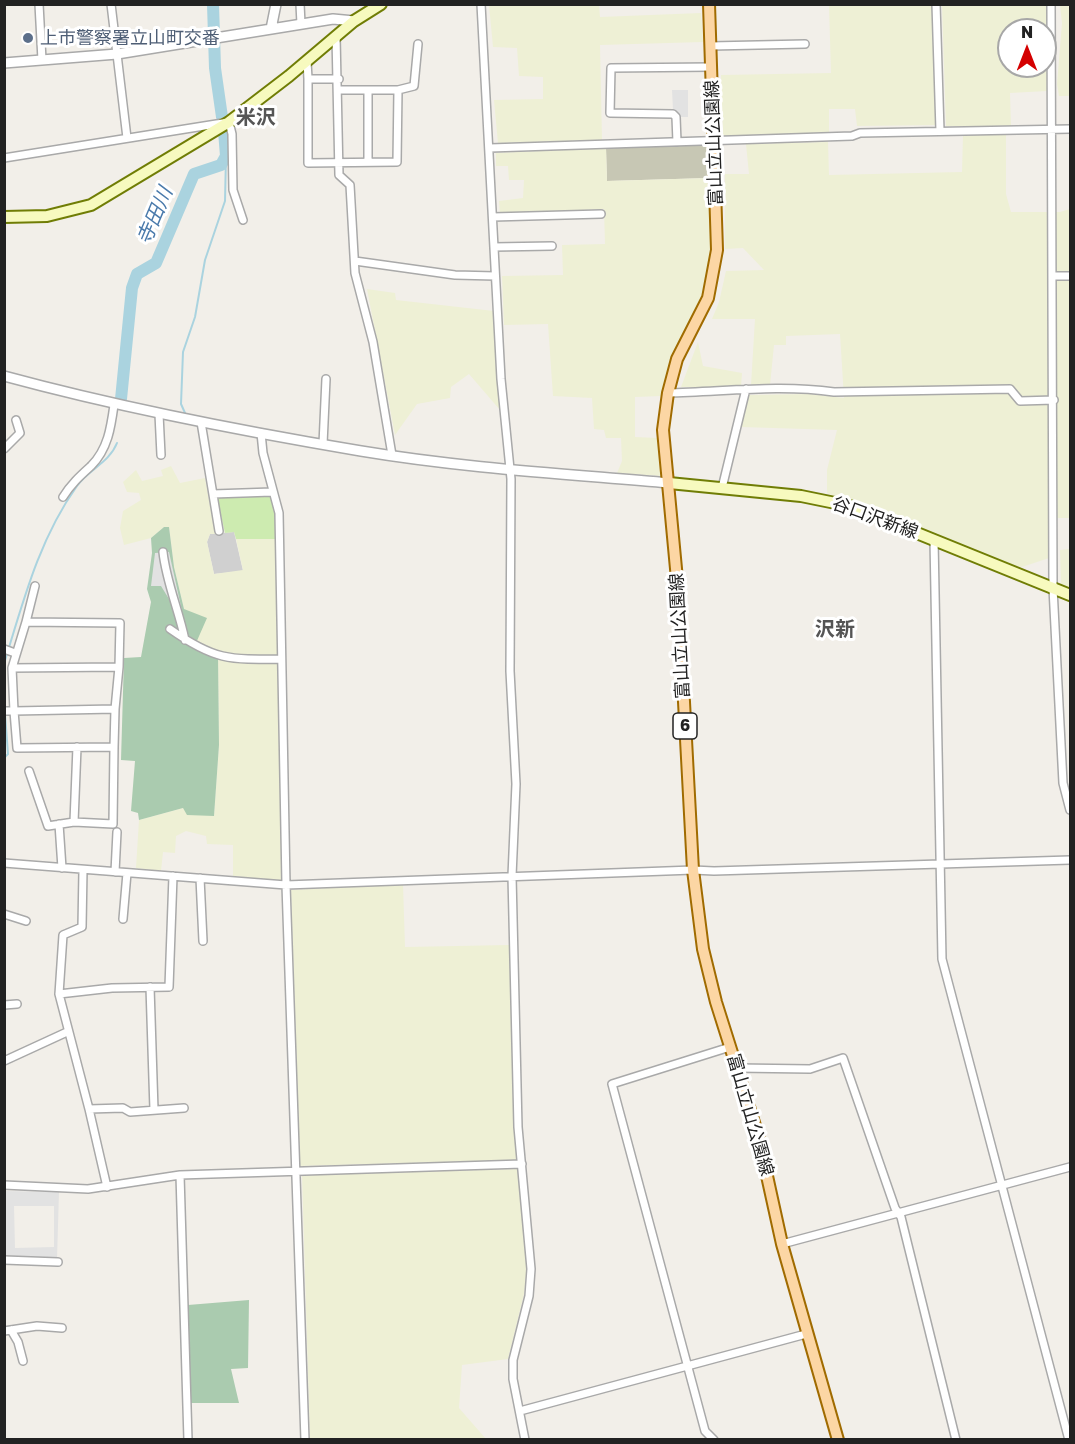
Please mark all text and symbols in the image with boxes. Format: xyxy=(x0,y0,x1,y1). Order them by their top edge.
north arrow xyxy=(997,18,1057,78)
text: N xyxy=(1021,22,1033,42)
place label: 上市警察署立山町交番 xyxy=(40,27,220,49)
marker: 上市警察署立山町交番 xyxy=(21,31,35,45)
street label: 富山立山公園線 xyxy=(701,80,727,206)
district label: 米沢 xyxy=(236,106,276,130)
water label: 寺田川 xyxy=(132,184,178,248)
street label: 谷口沢新線 xyxy=(829,492,921,544)
street label: 富山立山公園線 xyxy=(666,573,694,699)
district label: 沢新 xyxy=(815,618,855,642)
road number: 6 xyxy=(673,713,697,739)
street label: 富山立山公園線 xyxy=(722,1051,778,1179)

